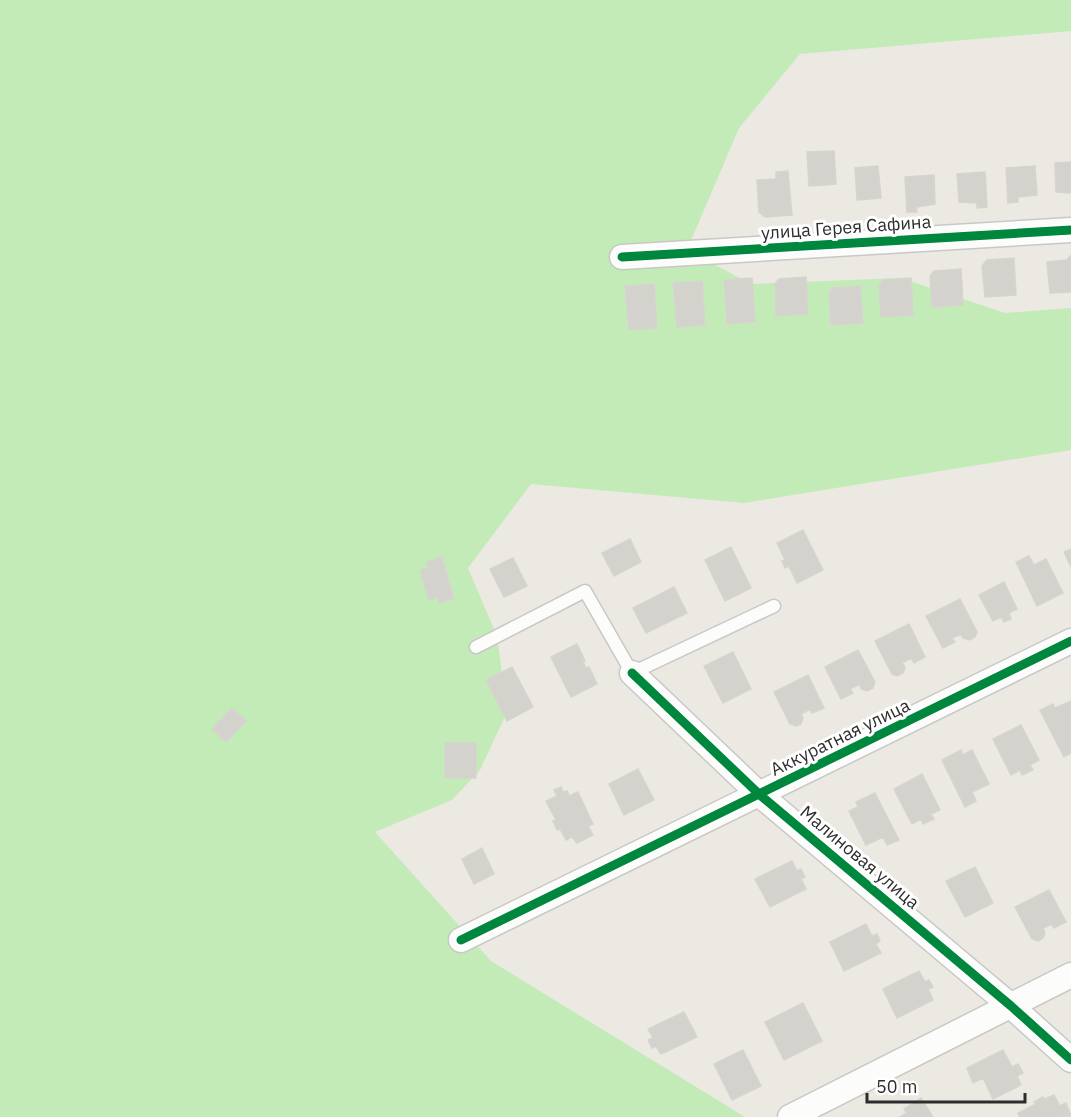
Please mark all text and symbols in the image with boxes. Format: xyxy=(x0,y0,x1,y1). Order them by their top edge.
street label: улица Герея Сафина xyxy=(760,210,932,244)
street label: Аккуратная улица xyxy=(766,693,914,781)
street label: Малиновая улица xyxy=(795,800,925,914)
scale bar xyxy=(867,1066,1024,1104)
text: 50 m xyxy=(876,1075,918,1098)

